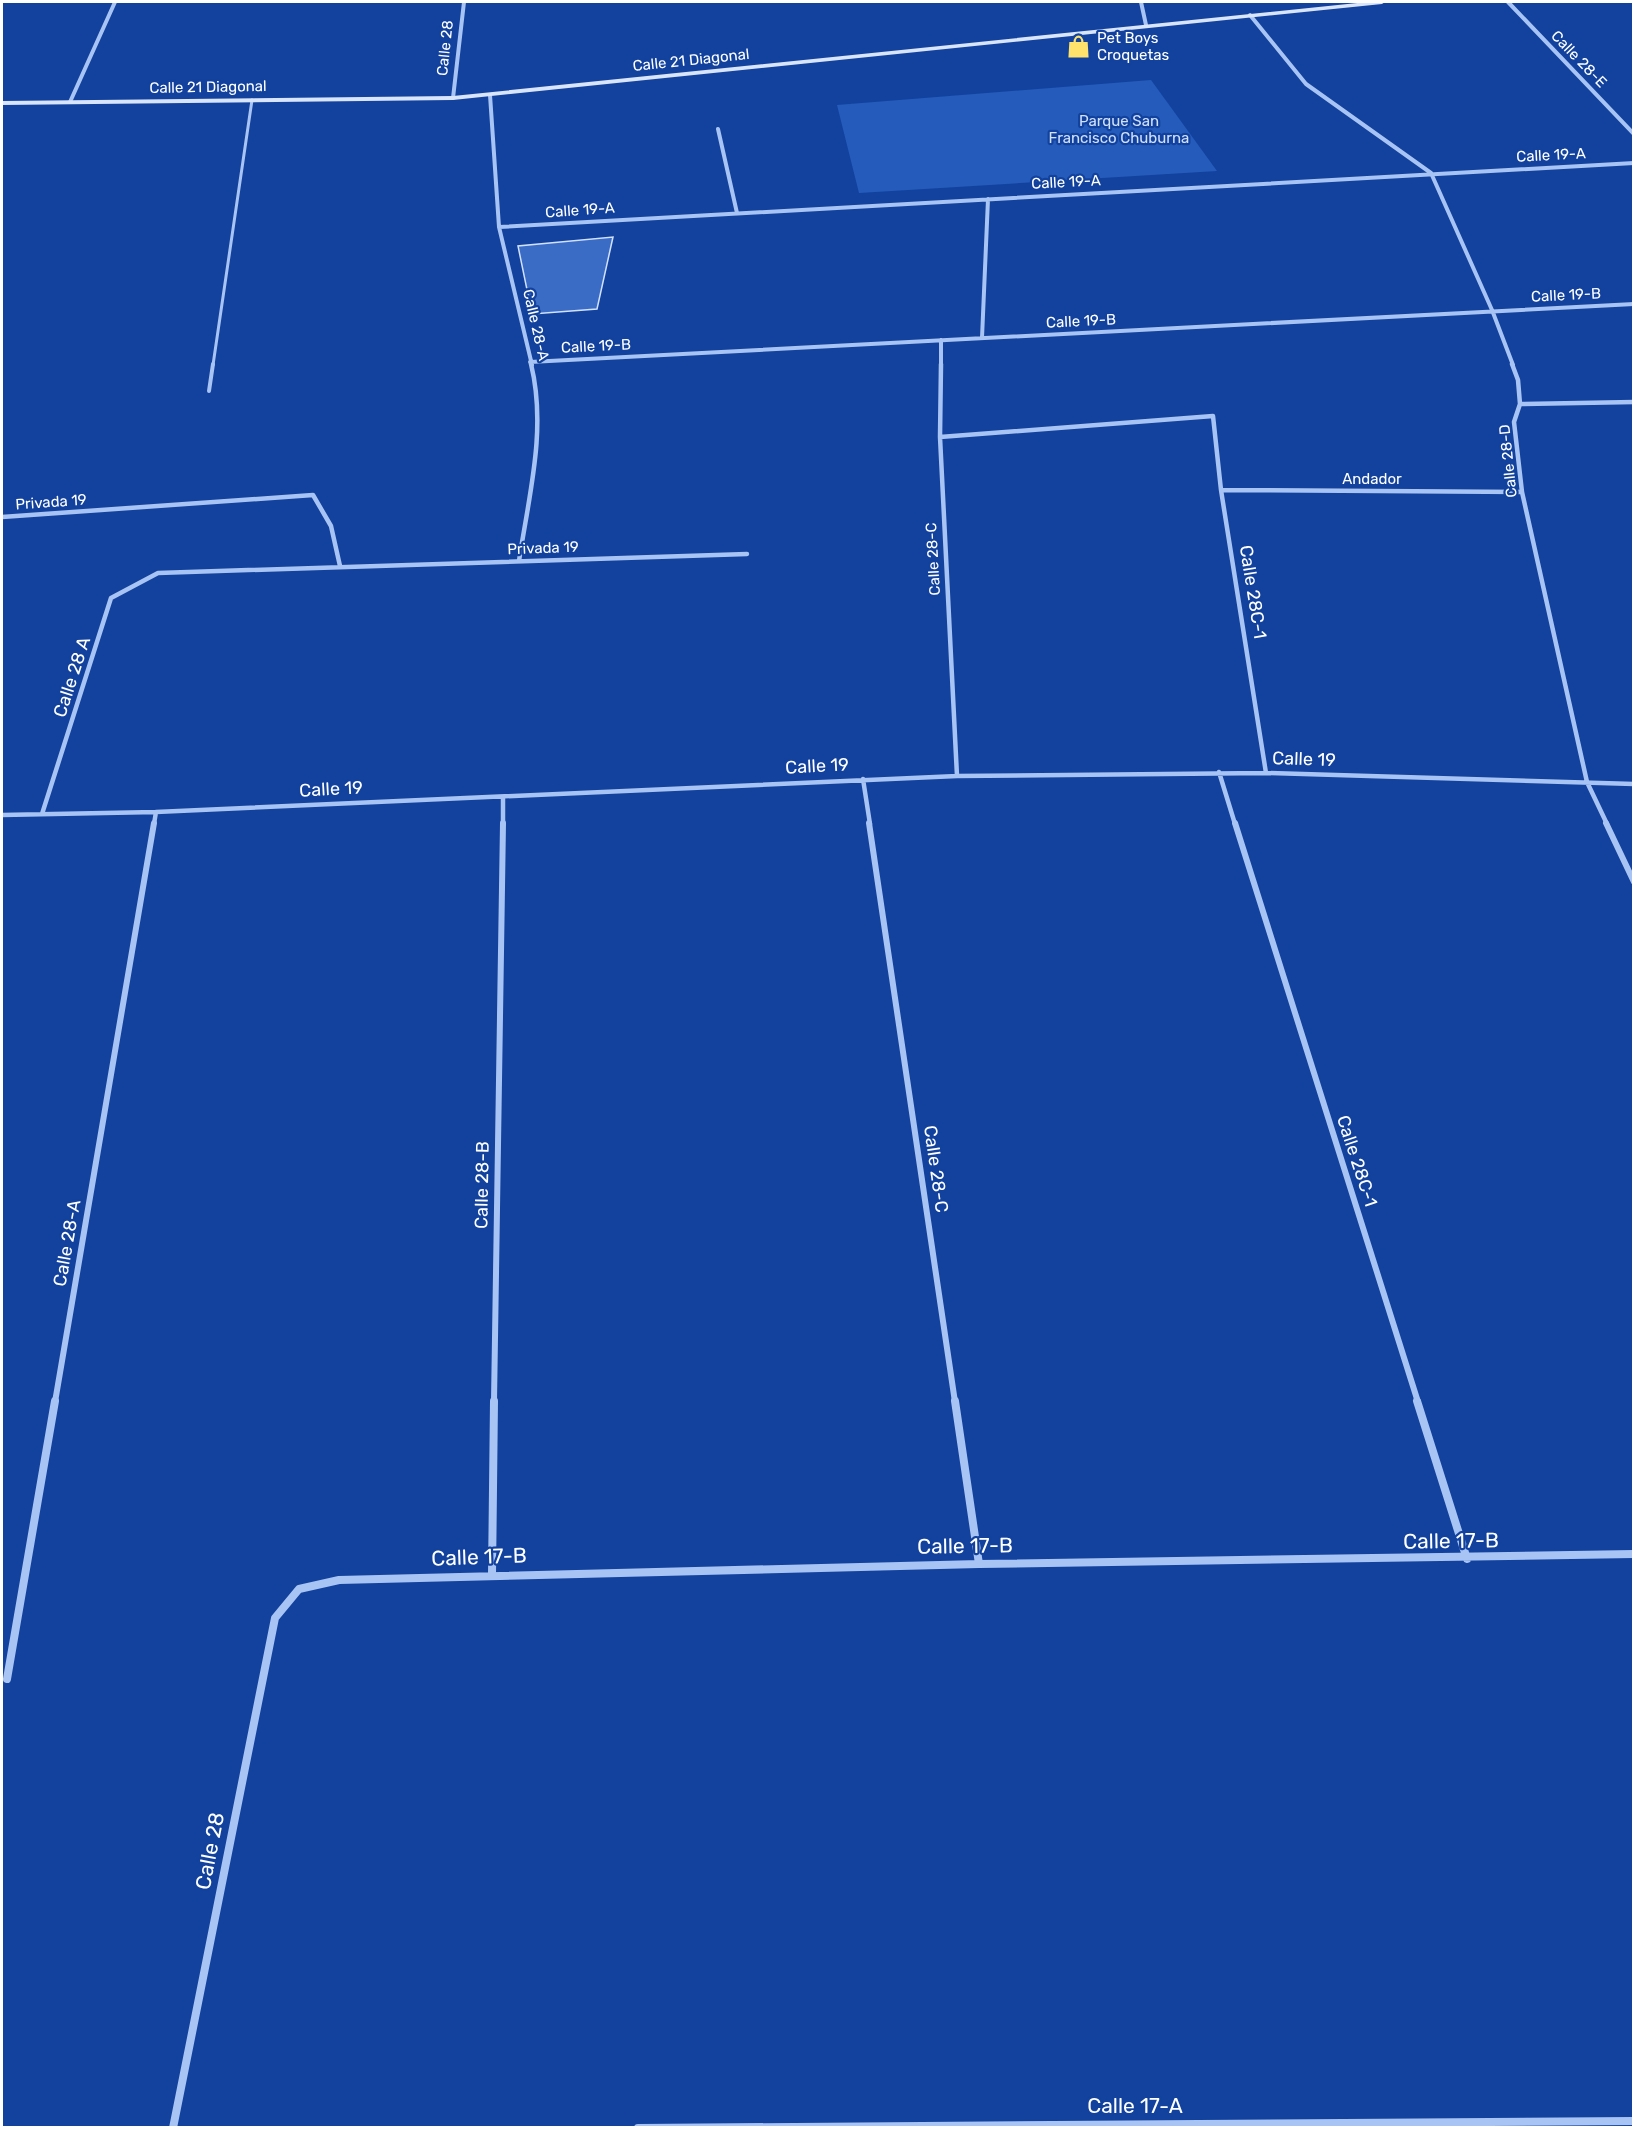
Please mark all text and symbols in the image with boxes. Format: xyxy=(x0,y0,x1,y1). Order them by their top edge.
street label: Calle 28 xyxy=(433,19,457,77)
street label: Calle 28-E xyxy=(1547,27,1611,91)
place label: Pet Boys Croquetas xyxy=(1097,29,1170,64)
shop icon: Pet Boys Croquetas xyxy=(1066,34,1092,60)
street label: Calle 21 Diagonal xyxy=(632,45,750,75)
street label: Calle 21 Diagonal xyxy=(149,77,267,97)
park label: Parque San Francisco Chuburna xyxy=(1049,112,1189,147)
street label: Calle 19-A xyxy=(1516,144,1586,166)
street label: Calle 19-A xyxy=(1031,171,1101,193)
street label: Calle 19-A xyxy=(545,199,615,221)
street label: Calle 19-B xyxy=(1531,284,1601,306)
street label: Calle 28-A xyxy=(519,287,553,363)
street label: Calle 19-B xyxy=(1046,310,1116,332)
street label: Calle 19-B xyxy=(561,335,631,357)
street label: Calle 28-D xyxy=(1495,424,1521,498)
street label: Andador xyxy=(1342,470,1402,488)
street label: Privada 19 xyxy=(15,491,87,513)
street label: Calle 28-C xyxy=(922,522,944,596)
street label: Privada 19 xyxy=(507,538,579,558)
street label: Calle 28C-1 xyxy=(1235,544,1271,640)
street label: Calle 28 A xyxy=(49,634,95,720)
street label: Calle 19 xyxy=(1272,747,1336,771)
street label: Calle 19 xyxy=(785,753,849,779)
street label: Calle 19 xyxy=(299,776,363,802)
street label: Calle 28C-1 xyxy=(1332,1113,1382,1209)
street label: Calle 28-C xyxy=(919,1124,953,1214)
street label: Calle 28-B xyxy=(470,1141,494,1229)
street label: Calle 28-A xyxy=(49,1198,85,1288)
street label: Calle 17-B xyxy=(1403,1527,1499,1554)
street label: Calle 17-B xyxy=(917,1532,1013,1559)
street label: Calle 17-B xyxy=(431,1542,527,1571)
street label: Calle 28 xyxy=(190,1810,229,1892)
street label: Calle 17-A xyxy=(1087,2093,1183,2118)

